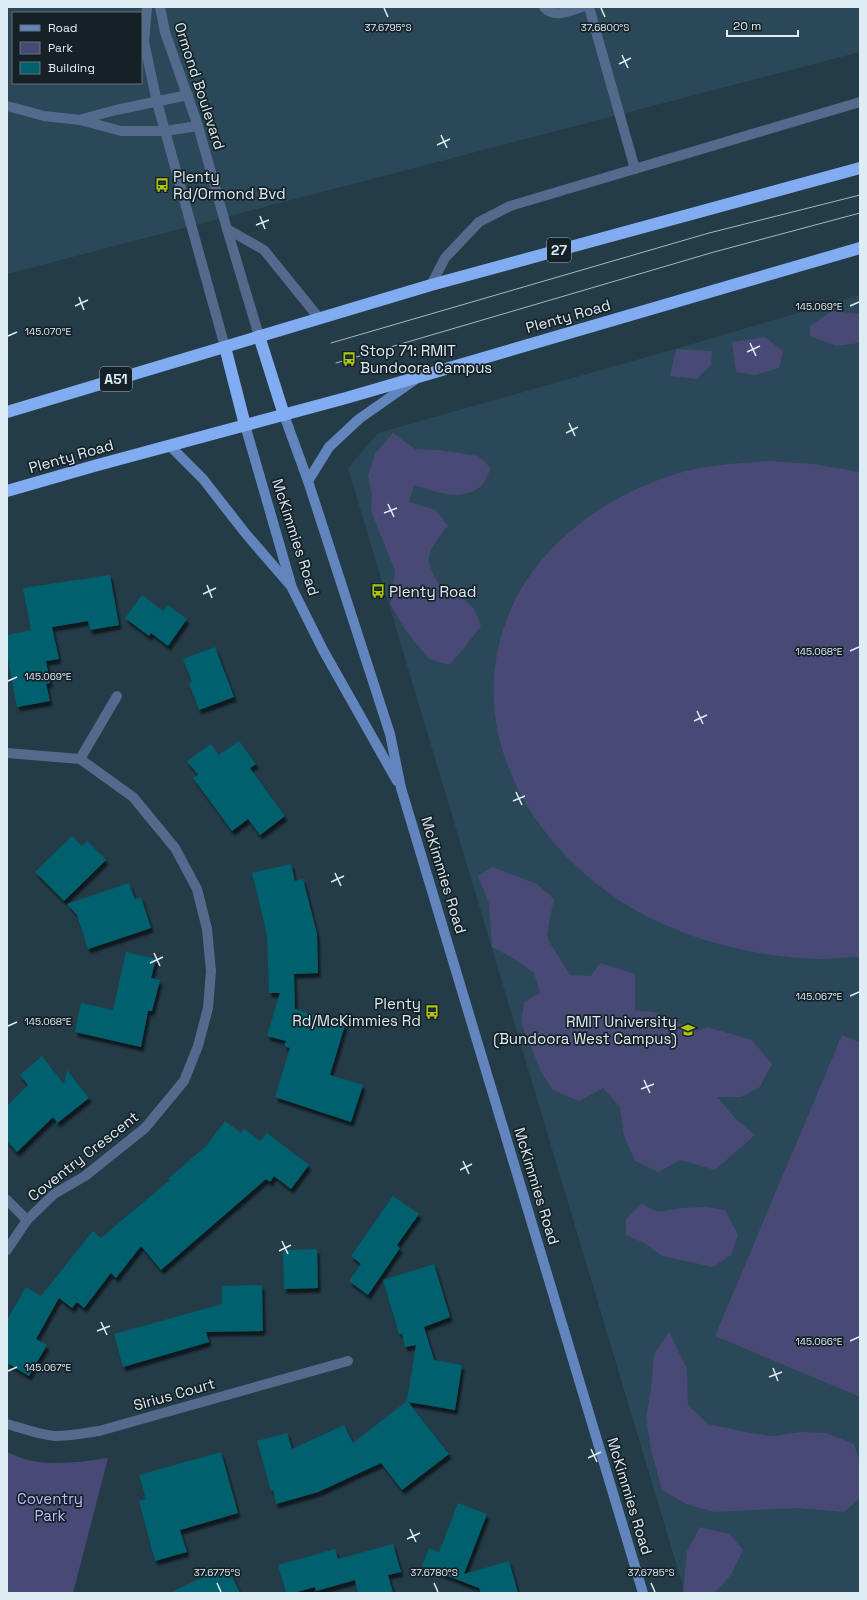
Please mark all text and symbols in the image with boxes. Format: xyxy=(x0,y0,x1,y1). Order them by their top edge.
legend xyxy=(12,12,142,84)
scale bar xyxy=(727,12,798,38)
text: 20 m xyxy=(733,18,761,34)
text: Road xyxy=(48,20,77,36)
street label: Ormond Boulevard xyxy=(170,20,230,152)
text: 37.6795°S xyxy=(364,21,412,34)
text: 37.6800°S xyxy=(581,21,629,34)
text: Park xyxy=(48,40,73,56)
text: Building xyxy=(48,60,95,76)
place label: Plenty Rd/Ormond Bvd xyxy=(173,167,286,203)
bus stop icon: Plenty Rd/Ormond Bvd xyxy=(154,177,170,193)
road number: 27 xyxy=(547,238,571,262)
street label: Plenty Road xyxy=(523,295,613,337)
text: 145.069°E xyxy=(796,300,843,313)
text: 145.070°E xyxy=(25,325,72,338)
place label: Stop 71: RMIT Bundoora Campus xyxy=(360,341,492,377)
bus stop icon: Stop 71: RMIT Bundoora Campus xyxy=(341,351,357,367)
road number: A51 xyxy=(100,367,132,391)
street label: Plenty Road xyxy=(26,435,116,477)
street label: McKimmies Road xyxy=(268,476,324,598)
place label: Plenty Road xyxy=(389,582,476,601)
bus stop icon: Plenty Road xyxy=(370,583,386,599)
text: 145.068°E xyxy=(796,645,843,658)
text: 145.069°E xyxy=(25,670,72,683)
street label: McKimmies Road xyxy=(417,814,471,936)
text: 145.067°E xyxy=(796,990,842,1003)
place label: Plenty Rd/McKimmies Rd xyxy=(292,994,421,1030)
bus stop icon: Plenty Rd/McKimmies Rd xyxy=(424,1004,440,1020)
place label: RMIT University (Bundoora West Campus) xyxy=(493,1012,677,1049)
text: 145.068°E xyxy=(25,1015,72,1028)
school or university icon: RMIT University (Bundoora West Campus) xyxy=(680,1022,696,1038)
street label: Coventry Crescent xyxy=(24,1107,142,1205)
street label: McKimmies Road xyxy=(510,1125,564,1247)
text: 145.066°E xyxy=(796,1335,843,1348)
text: 145.067°E xyxy=(25,1361,71,1374)
street label: Sirius Court xyxy=(131,1373,217,1415)
street label: McKimmies Road xyxy=(603,1435,657,1557)
park label: Coventry Park xyxy=(17,1489,83,1525)
text: 37.6775°S xyxy=(194,1566,240,1579)
text: 37.6780°S xyxy=(410,1566,458,1579)
text: 37.6785°S xyxy=(627,1566,675,1579)

